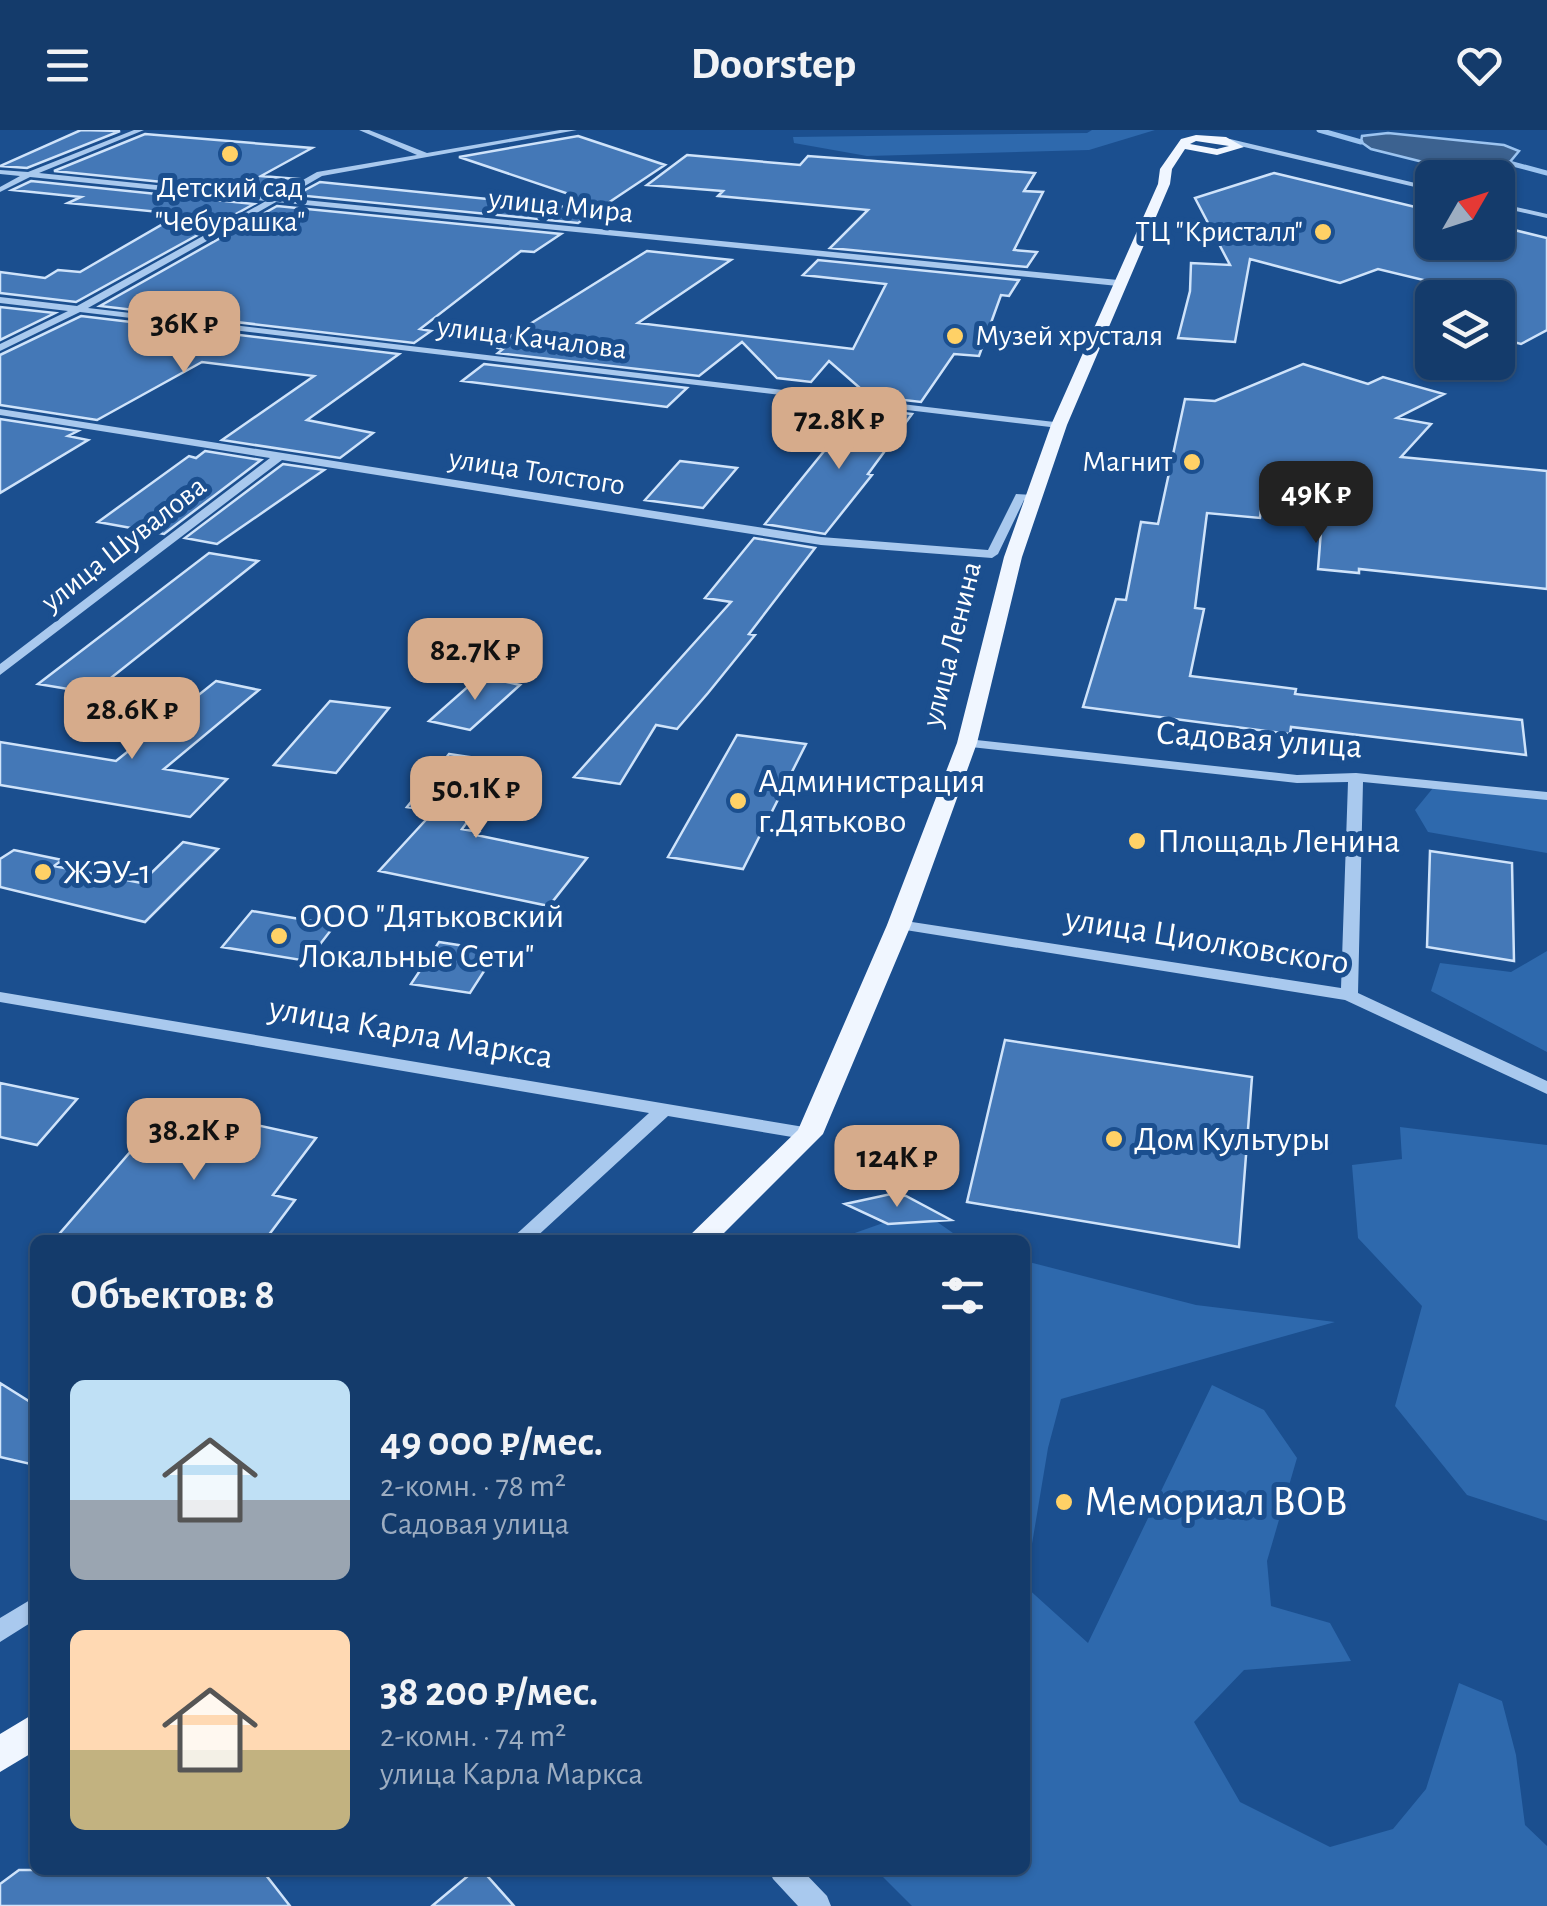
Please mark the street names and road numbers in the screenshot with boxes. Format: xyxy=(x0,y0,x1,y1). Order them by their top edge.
street label: улица Мира xyxy=(486,183,635,229)
street label: улица Качалова xyxy=(435,311,628,365)
street label: улица Толстого xyxy=(446,443,627,501)
street label: улица Шувалова xyxy=(35,471,212,618)
street label: улица Ленина xyxy=(917,559,987,730)
street label: Садовая улица xyxy=(1154,715,1364,765)
street label: улица Циолковского xyxy=(1062,901,1351,981)
street label: улица Карла Маркса xyxy=(265,991,556,1075)

